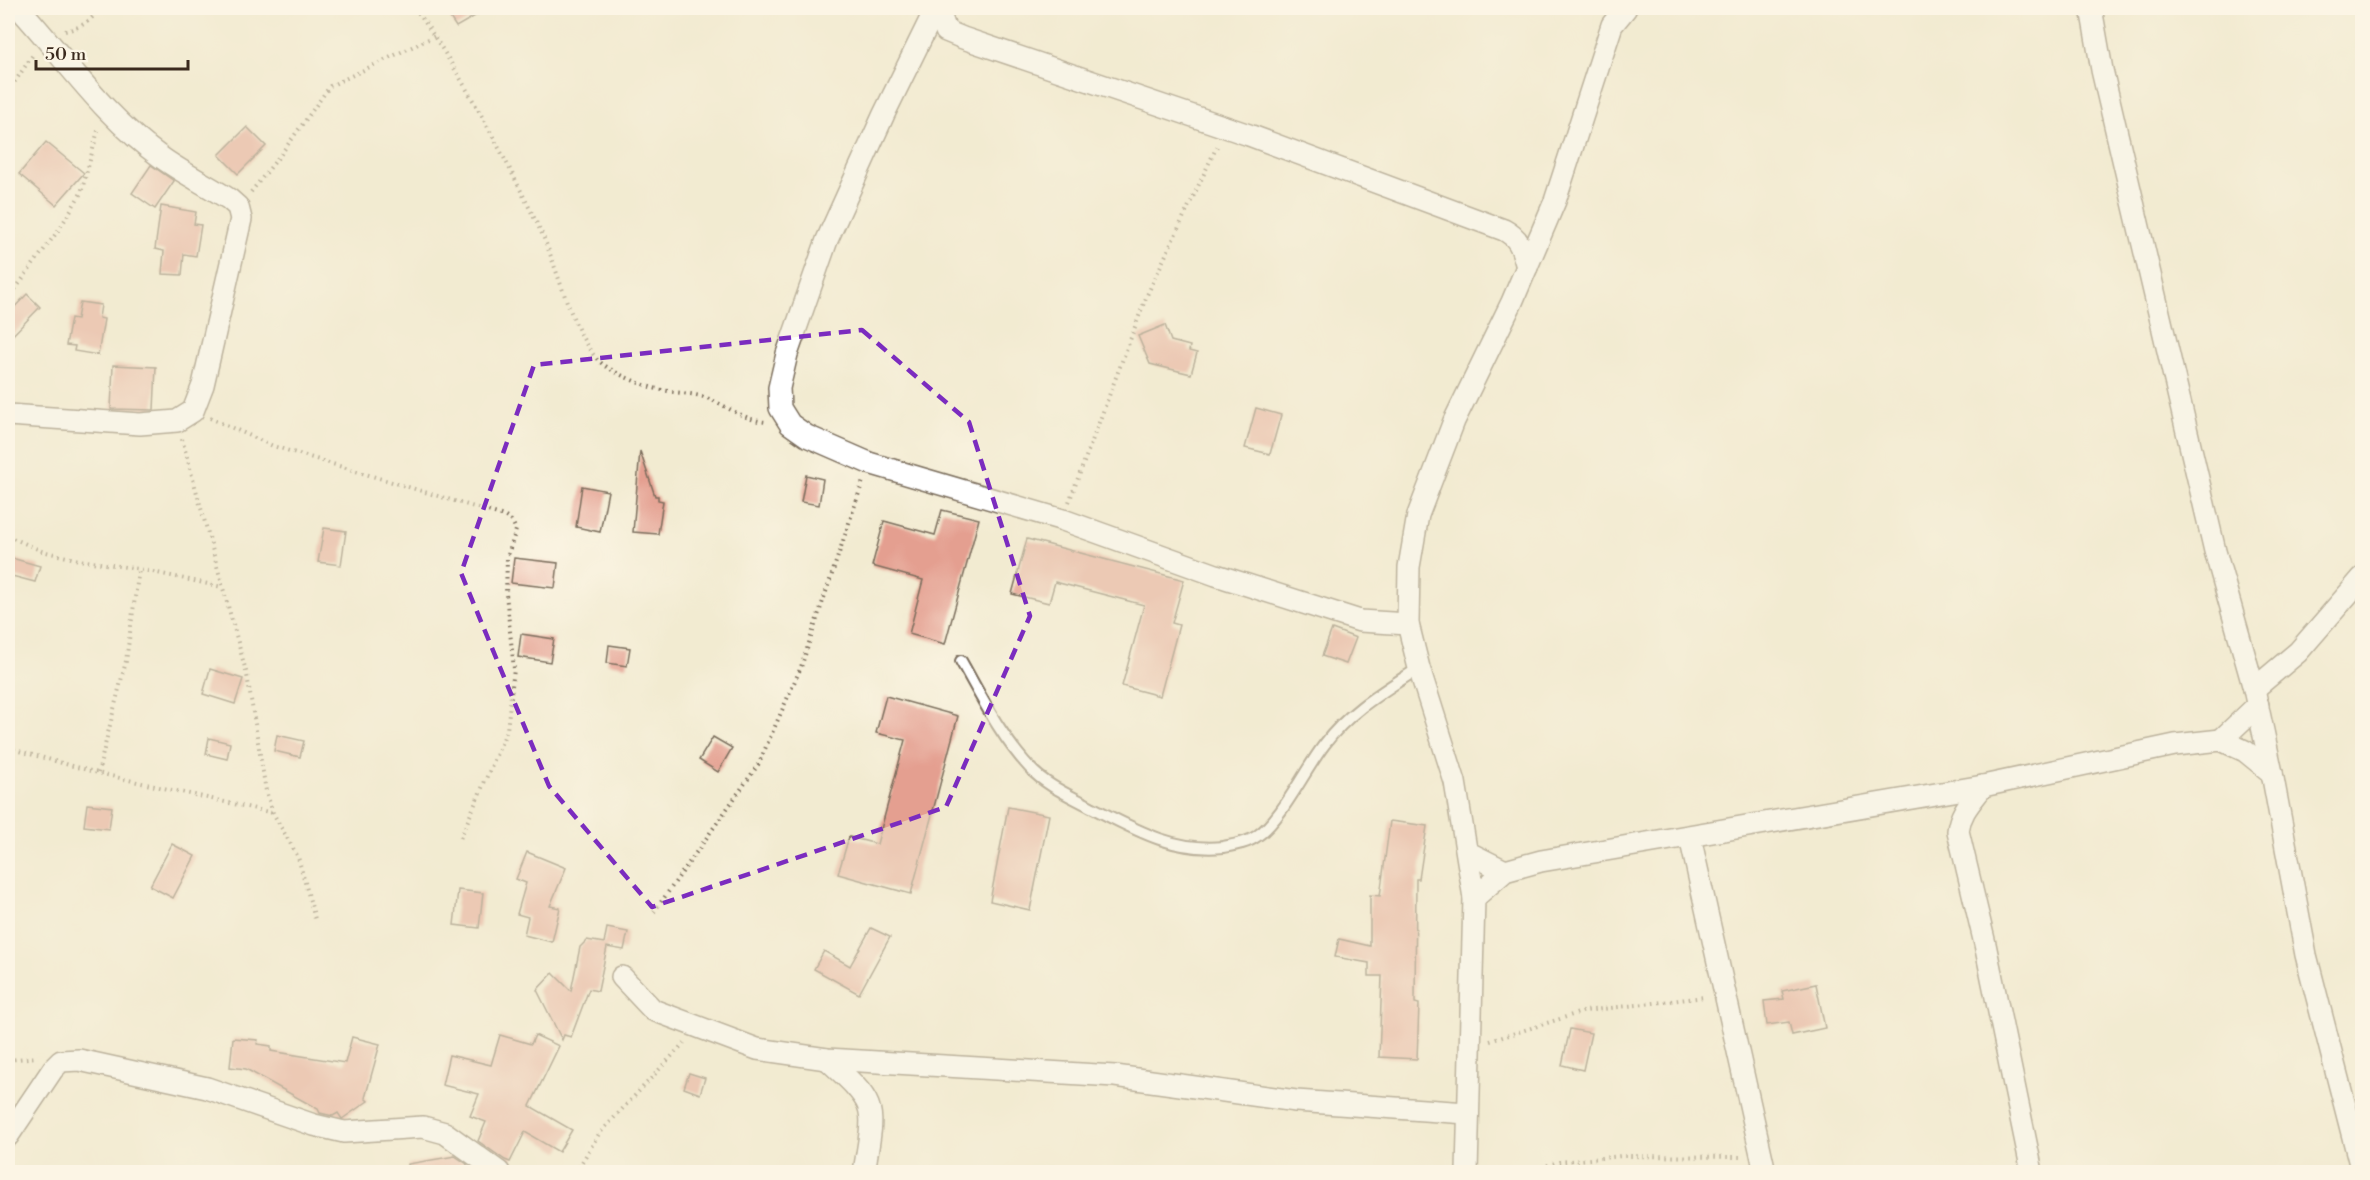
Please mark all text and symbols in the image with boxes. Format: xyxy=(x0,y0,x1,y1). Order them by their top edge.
scale bar xyxy=(36,33,188,71)
text: 50 m xyxy=(45,43,87,66)

